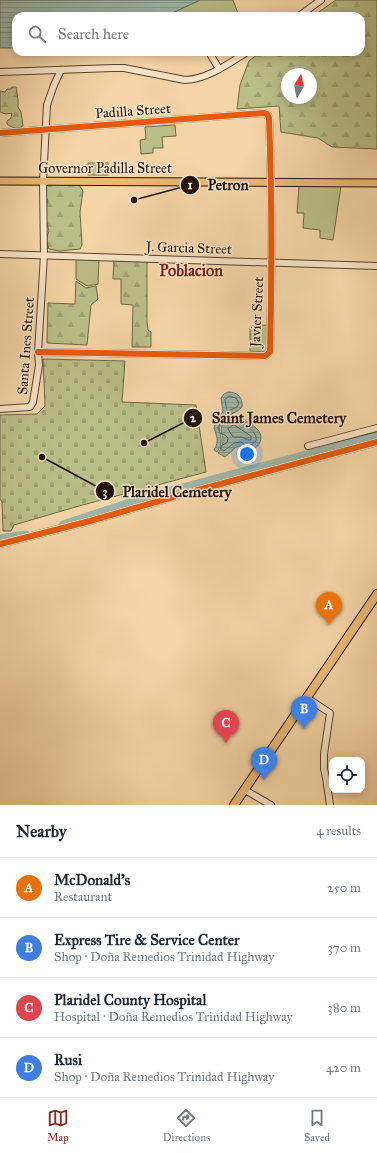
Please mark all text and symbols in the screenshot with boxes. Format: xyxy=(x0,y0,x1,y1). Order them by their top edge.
search box xyxy=(12,12,365,56)
icon: search xyxy=(26,23,48,45)
text: Search here xyxy=(58,25,129,43)
north arrow xyxy=(281,68,317,104)
street label: Padilla Street xyxy=(95,100,171,122)
street label: Governor Padilla Street xyxy=(38,160,172,177)
callout: Petron xyxy=(180,172,257,199)
text: Petron xyxy=(207,176,249,194)
text: 1 xyxy=(188,178,193,192)
street label: J. Garcia Street xyxy=(144,238,232,259)
district label: Poblacion xyxy=(159,261,223,280)
street label: Javier Street xyxy=(247,276,268,350)
street label: Santa Ines Street xyxy=(14,297,38,395)
callout: Saint James Cemetery xyxy=(183,405,354,432)
text: Saint James Cemetery xyxy=(212,409,347,428)
text: 2 xyxy=(190,411,197,425)
your location xyxy=(237,444,257,464)
callout: Plaridel Cemetery xyxy=(95,478,240,505)
text: Plaridel Cemetery xyxy=(122,483,233,502)
text: 3 xyxy=(103,485,108,500)
pin: A xyxy=(316,592,342,625)
pin: B xyxy=(291,696,317,729)
pin: C xyxy=(213,710,239,743)
pin: D xyxy=(251,747,277,780)
map controls xyxy=(329,757,365,793)
button: locate xyxy=(329,757,365,793)
text: Nearby xyxy=(16,821,67,842)
text: 4 results xyxy=(316,823,361,839)
text: McDonald's xyxy=(54,871,130,889)
text: A xyxy=(25,880,33,896)
text: 250 m xyxy=(327,880,361,896)
text: Restaurant xyxy=(54,889,112,905)
text: Express Tire & Service Center xyxy=(54,931,240,949)
text: B xyxy=(25,940,33,956)
text: 370 m xyxy=(328,940,361,956)
text: Shop · Doña Remedios Trinidad Highway xyxy=(54,949,274,965)
text: Plaridel County Hospital xyxy=(54,991,206,1009)
text: C xyxy=(25,1000,33,1016)
text: 380 m xyxy=(328,1000,361,1016)
text: Hospital · Doña Remedios Trinidad Highway xyxy=(54,1009,293,1025)
text: Rusi xyxy=(54,1051,82,1069)
text: D xyxy=(24,1060,34,1076)
text: 420 m xyxy=(326,1060,361,1076)
text: Shop · Doña Remedios Trinidad Highway xyxy=(54,1069,274,1085)
tab: Map xyxy=(47,1107,69,1144)
tab: Directions xyxy=(163,1107,210,1144)
tab: Saved xyxy=(304,1107,330,1144)

